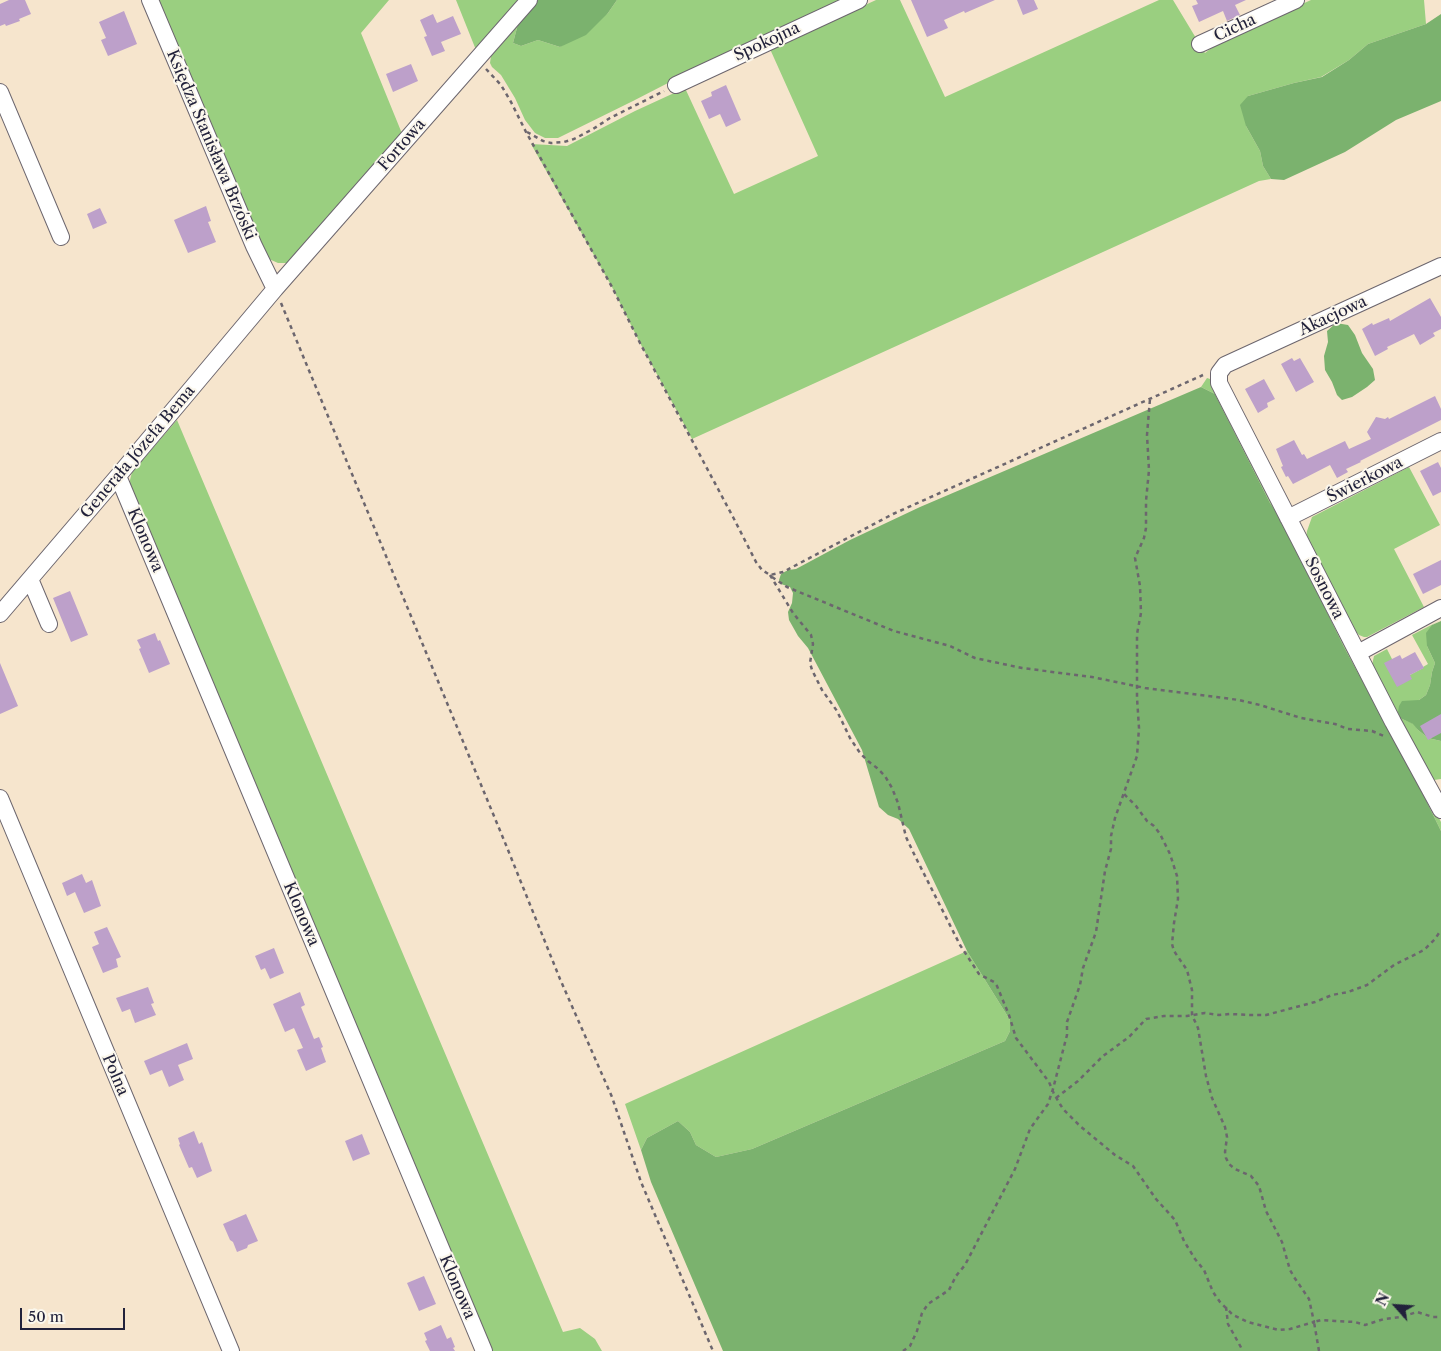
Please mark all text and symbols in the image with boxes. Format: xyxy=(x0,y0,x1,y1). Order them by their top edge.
street label: Cicha xyxy=(1211,10,1259,46)
street label: Spokojna xyxy=(731,18,803,66)
street label: Księdza Stanisława Brzóski xyxy=(162,47,260,243)
street label: Fortowa xyxy=(374,115,430,175)
street label: Akacjowa xyxy=(1296,292,1370,340)
street label: Generała Józefa Bema xyxy=(77,382,199,522)
street label: Świerkowa xyxy=(1324,453,1406,507)
street label: Klonowa xyxy=(123,505,167,575)
street label: Sosnowa xyxy=(1300,554,1348,622)
street label: Klonowa xyxy=(279,879,323,949)
street label: Polna xyxy=(98,1051,132,1099)
street label: Klonowa xyxy=(435,1252,479,1322)
north arrow xyxy=(1371,1281,1421,1331)
text: N xyxy=(1372,1290,1393,1309)
scale bar xyxy=(22,1298,128,1330)
text: 50 m xyxy=(28,1307,64,1326)

